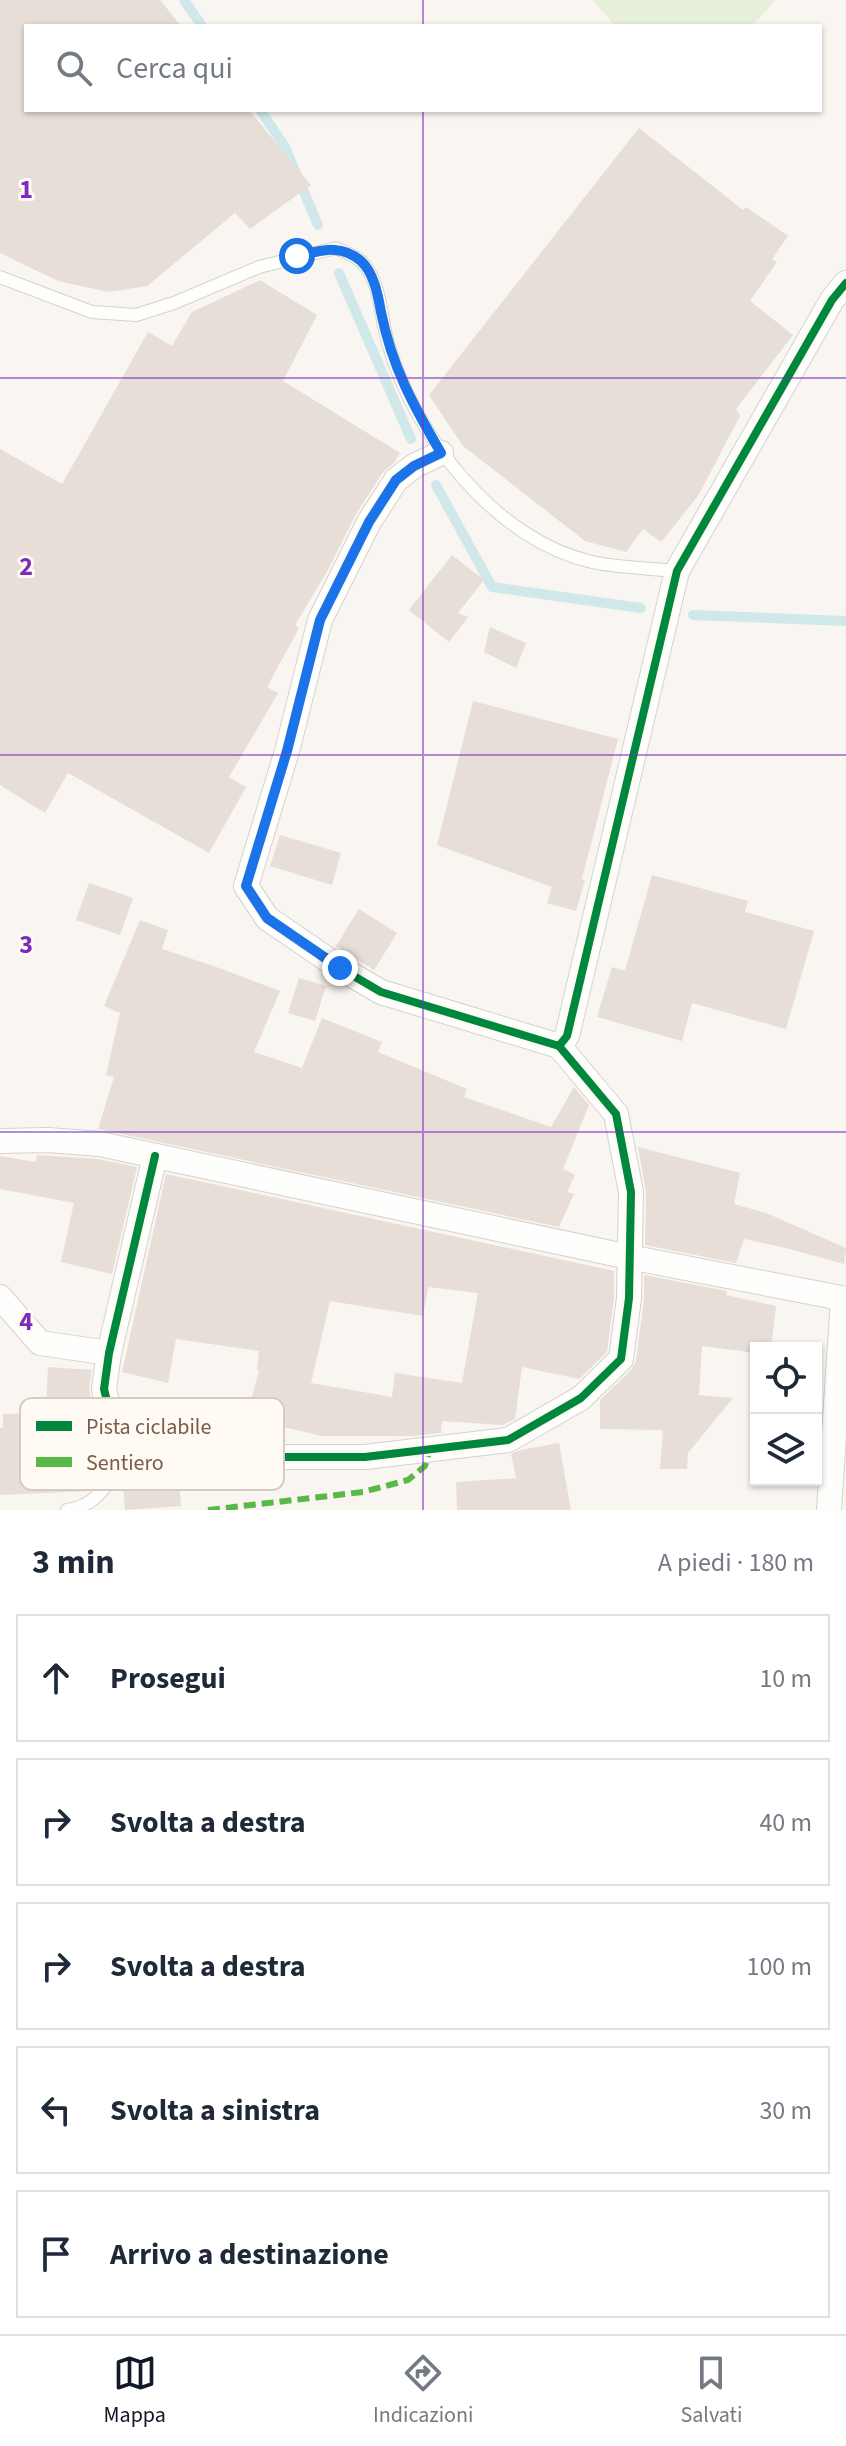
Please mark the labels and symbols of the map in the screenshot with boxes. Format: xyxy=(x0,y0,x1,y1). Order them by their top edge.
text: 1 xyxy=(19,171,33,208)
route start xyxy=(279,238,315,274)
text: 2 xyxy=(19,548,33,585)
text: 3 xyxy=(19,926,33,963)
route end xyxy=(322,950,358,986)
text: 4 xyxy=(19,1303,33,1340)
legend xyxy=(20,1398,284,1490)
text: Pista ciclabile xyxy=(86,1411,211,1443)
text: Sentiero xyxy=(86,1447,164,1479)

